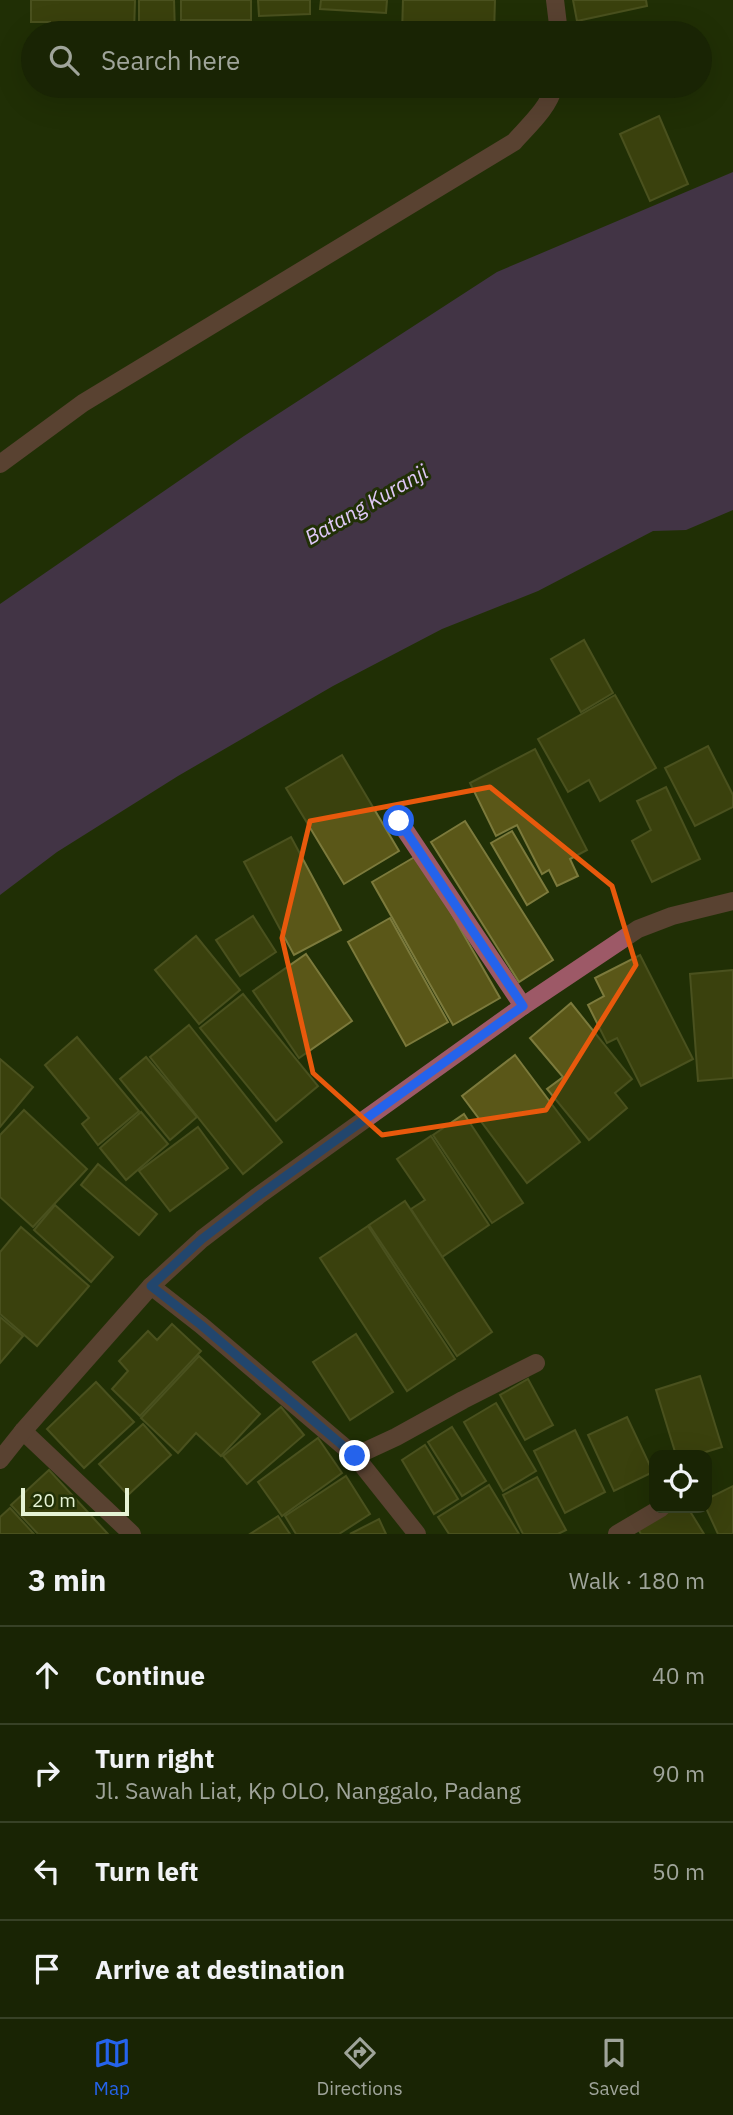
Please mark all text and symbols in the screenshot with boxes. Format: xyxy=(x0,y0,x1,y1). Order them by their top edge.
search box xyxy=(21,21,712,98)
icon: search xyxy=(45,41,83,79)
text: Search here xyxy=(101,43,240,77)
water label: Batang Kuranji xyxy=(299,457,433,551)
route start xyxy=(383,805,414,836)
route end xyxy=(339,1440,370,1471)
map controls xyxy=(649,1450,712,1513)
button: locate xyxy=(649,1450,712,1513)
scale bar xyxy=(21,1485,130,1517)
text: 20 m xyxy=(32,1488,76,1512)
text: 3 min xyxy=(28,1560,106,1599)
text: Walk · 180 m xyxy=(569,1565,705,1595)
icon: ahead xyxy=(28,1656,66,1694)
text: Continue xyxy=(95,1658,205,1692)
text: 40 m xyxy=(652,1660,705,1690)
text: Turn right xyxy=(95,1741,214,1775)
icon: right xyxy=(28,1754,66,1792)
text: 90 m xyxy=(652,1758,705,1788)
text: Jl. Sawah Liat, Kp OLO, Nanggalo, Padang xyxy=(95,1775,521,1805)
icon: left xyxy=(28,1852,66,1890)
text: Turn left xyxy=(95,1854,198,1888)
text: 50 m xyxy=(652,1856,705,1886)
icon: arrive xyxy=(28,1950,66,1988)
text: Arrive at destination xyxy=(95,1952,345,1986)
tab: Map xyxy=(93,2034,131,2100)
tab: Directions xyxy=(316,2034,403,2100)
tab: Saved xyxy=(589,2034,640,2100)

